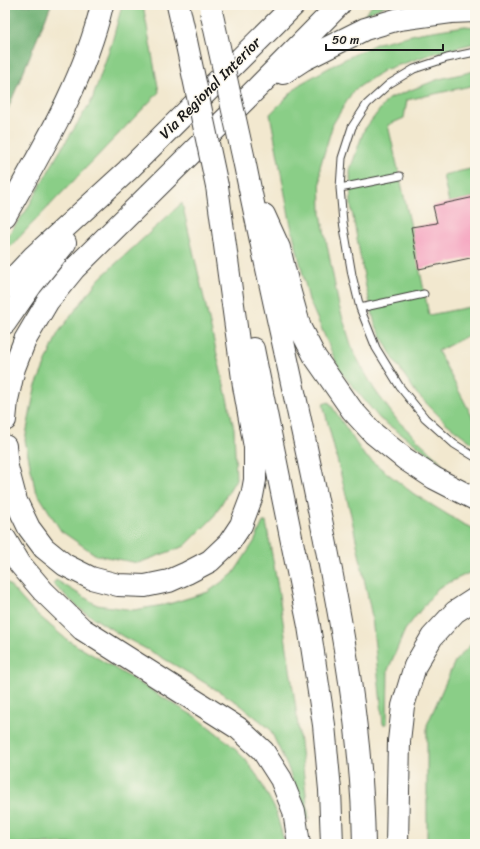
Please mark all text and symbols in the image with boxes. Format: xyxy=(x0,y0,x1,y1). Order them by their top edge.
scale bar xyxy=(326,26,443,52)
text: 50 m xyxy=(332,29,359,51)
street label: Via Regional Interior xyxy=(153,30,268,145)

